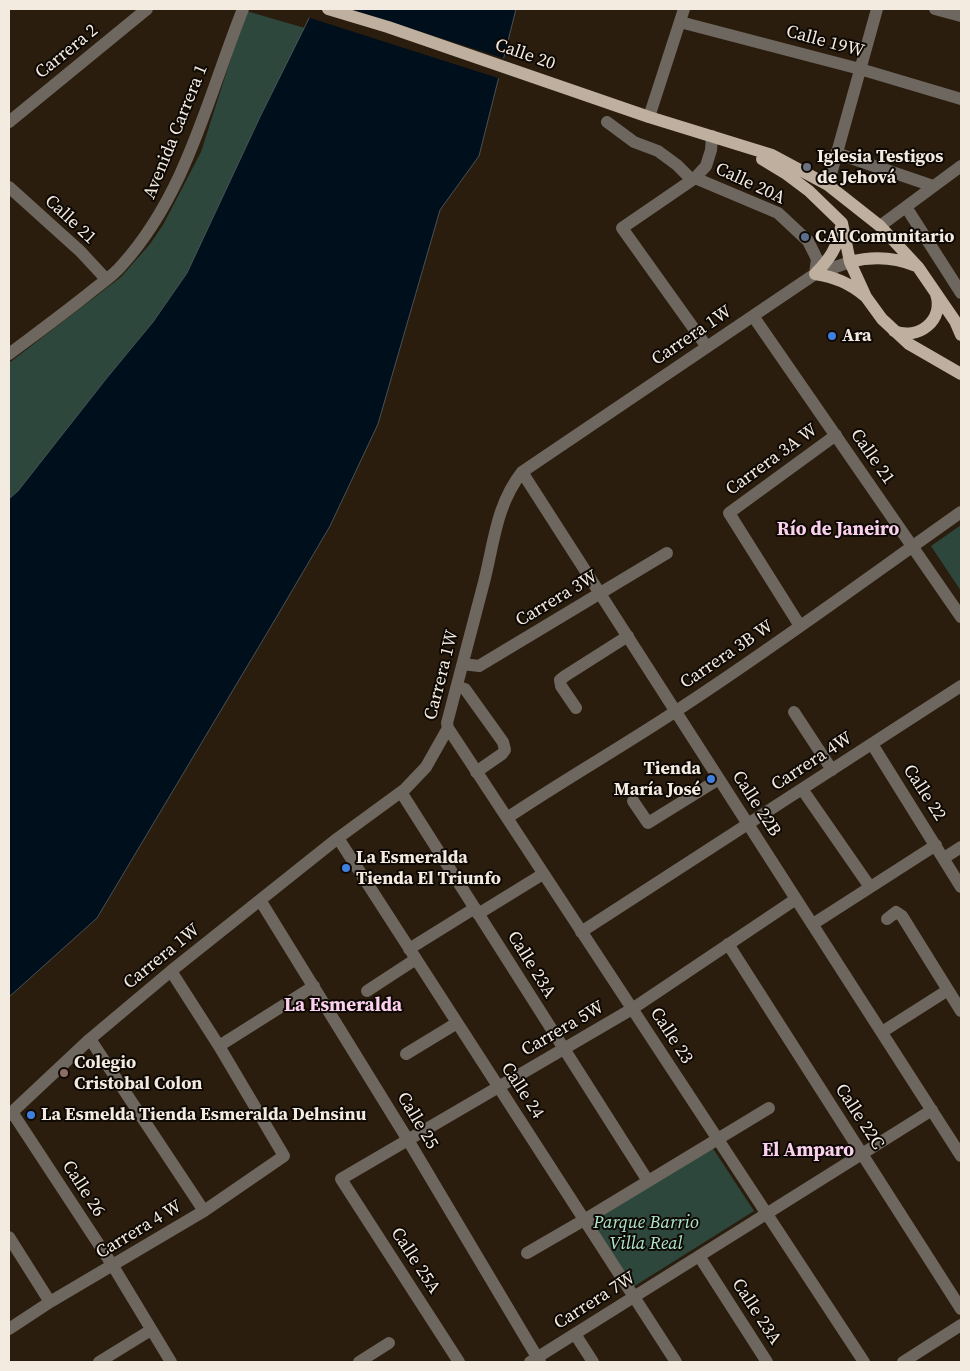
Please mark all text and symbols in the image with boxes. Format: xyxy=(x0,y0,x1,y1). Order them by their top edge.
street label: Carrera 2 xyxy=(31,20,103,84)
street label: Calle 19W xyxy=(784,21,866,63)
street label: Calle 20 xyxy=(492,35,558,75)
street label: Avenida Carrera 1 xyxy=(139,62,213,202)
place label: Iglesia Testigos de Jehová xyxy=(817,146,943,188)
street label: Calle 20A xyxy=(712,158,788,210)
marker: Iglesia Testigos de Jehová xyxy=(801,161,813,173)
street label: Calle 21 xyxy=(40,191,100,249)
place label: CAI Comunitario xyxy=(815,226,955,248)
marker: CAI Comunitario xyxy=(799,231,811,243)
street label: Carrera 1W xyxy=(648,301,736,371)
place label: Ara xyxy=(842,325,872,347)
marker: Ara xyxy=(826,330,838,342)
street label: Carrera 3A W xyxy=(722,420,822,500)
street label: Calle 21 xyxy=(845,425,899,489)
district label: Río de Janeiro xyxy=(777,519,899,541)
street label: Carrera 3W xyxy=(512,566,602,632)
street label: Carrera 3B W xyxy=(676,616,778,694)
street label: Carrera 1W xyxy=(420,628,464,722)
street label: Carrera 4W xyxy=(768,728,856,796)
place label: Tienda María José xyxy=(614,758,701,801)
street label: Calle 22 xyxy=(898,761,950,825)
street label: Calle 22B xyxy=(727,767,785,841)
marker: Tienda María José xyxy=(705,773,717,785)
place label: La Esmeralda Tienda El Triunfo xyxy=(356,847,501,890)
marker: La Esmeralda Tienda El Triunfo xyxy=(340,862,352,874)
street label: Carrera 1W xyxy=(120,920,204,994)
street label: Calle 23A xyxy=(502,928,560,1002)
district label: La Esmeralda xyxy=(284,995,402,1017)
street label: Carrera 5W xyxy=(518,997,608,1061)
street label: Calle 23 xyxy=(645,1004,697,1068)
place label: Colegio Cristobal Colon xyxy=(74,1052,202,1094)
street label: Calle 24 xyxy=(496,1059,548,1123)
marker: Colegio Cristobal Colon xyxy=(58,1067,70,1079)
street label: Calle 22C xyxy=(830,1080,888,1154)
street label: Calle 25 xyxy=(392,1089,442,1153)
place label: La Esmelda Tienda Esmeralda Delnsinu xyxy=(41,1104,366,1126)
marker: La Esmelda Tienda Esmeralda Delnsinu xyxy=(25,1109,37,1121)
district label: El Amparo xyxy=(762,1140,854,1162)
street label: Calle 26 xyxy=(57,1157,109,1221)
street label: Carrera 4 W xyxy=(92,1196,186,1264)
park label: Parque Barrio Villa Real xyxy=(593,1212,699,1254)
street label: Calle 25A xyxy=(386,1224,444,1298)
street label: Carrera 7W xyxy=(550,1268,640,1334)
street label: Calle 23A xyxy=(727,1275,785,1349)

